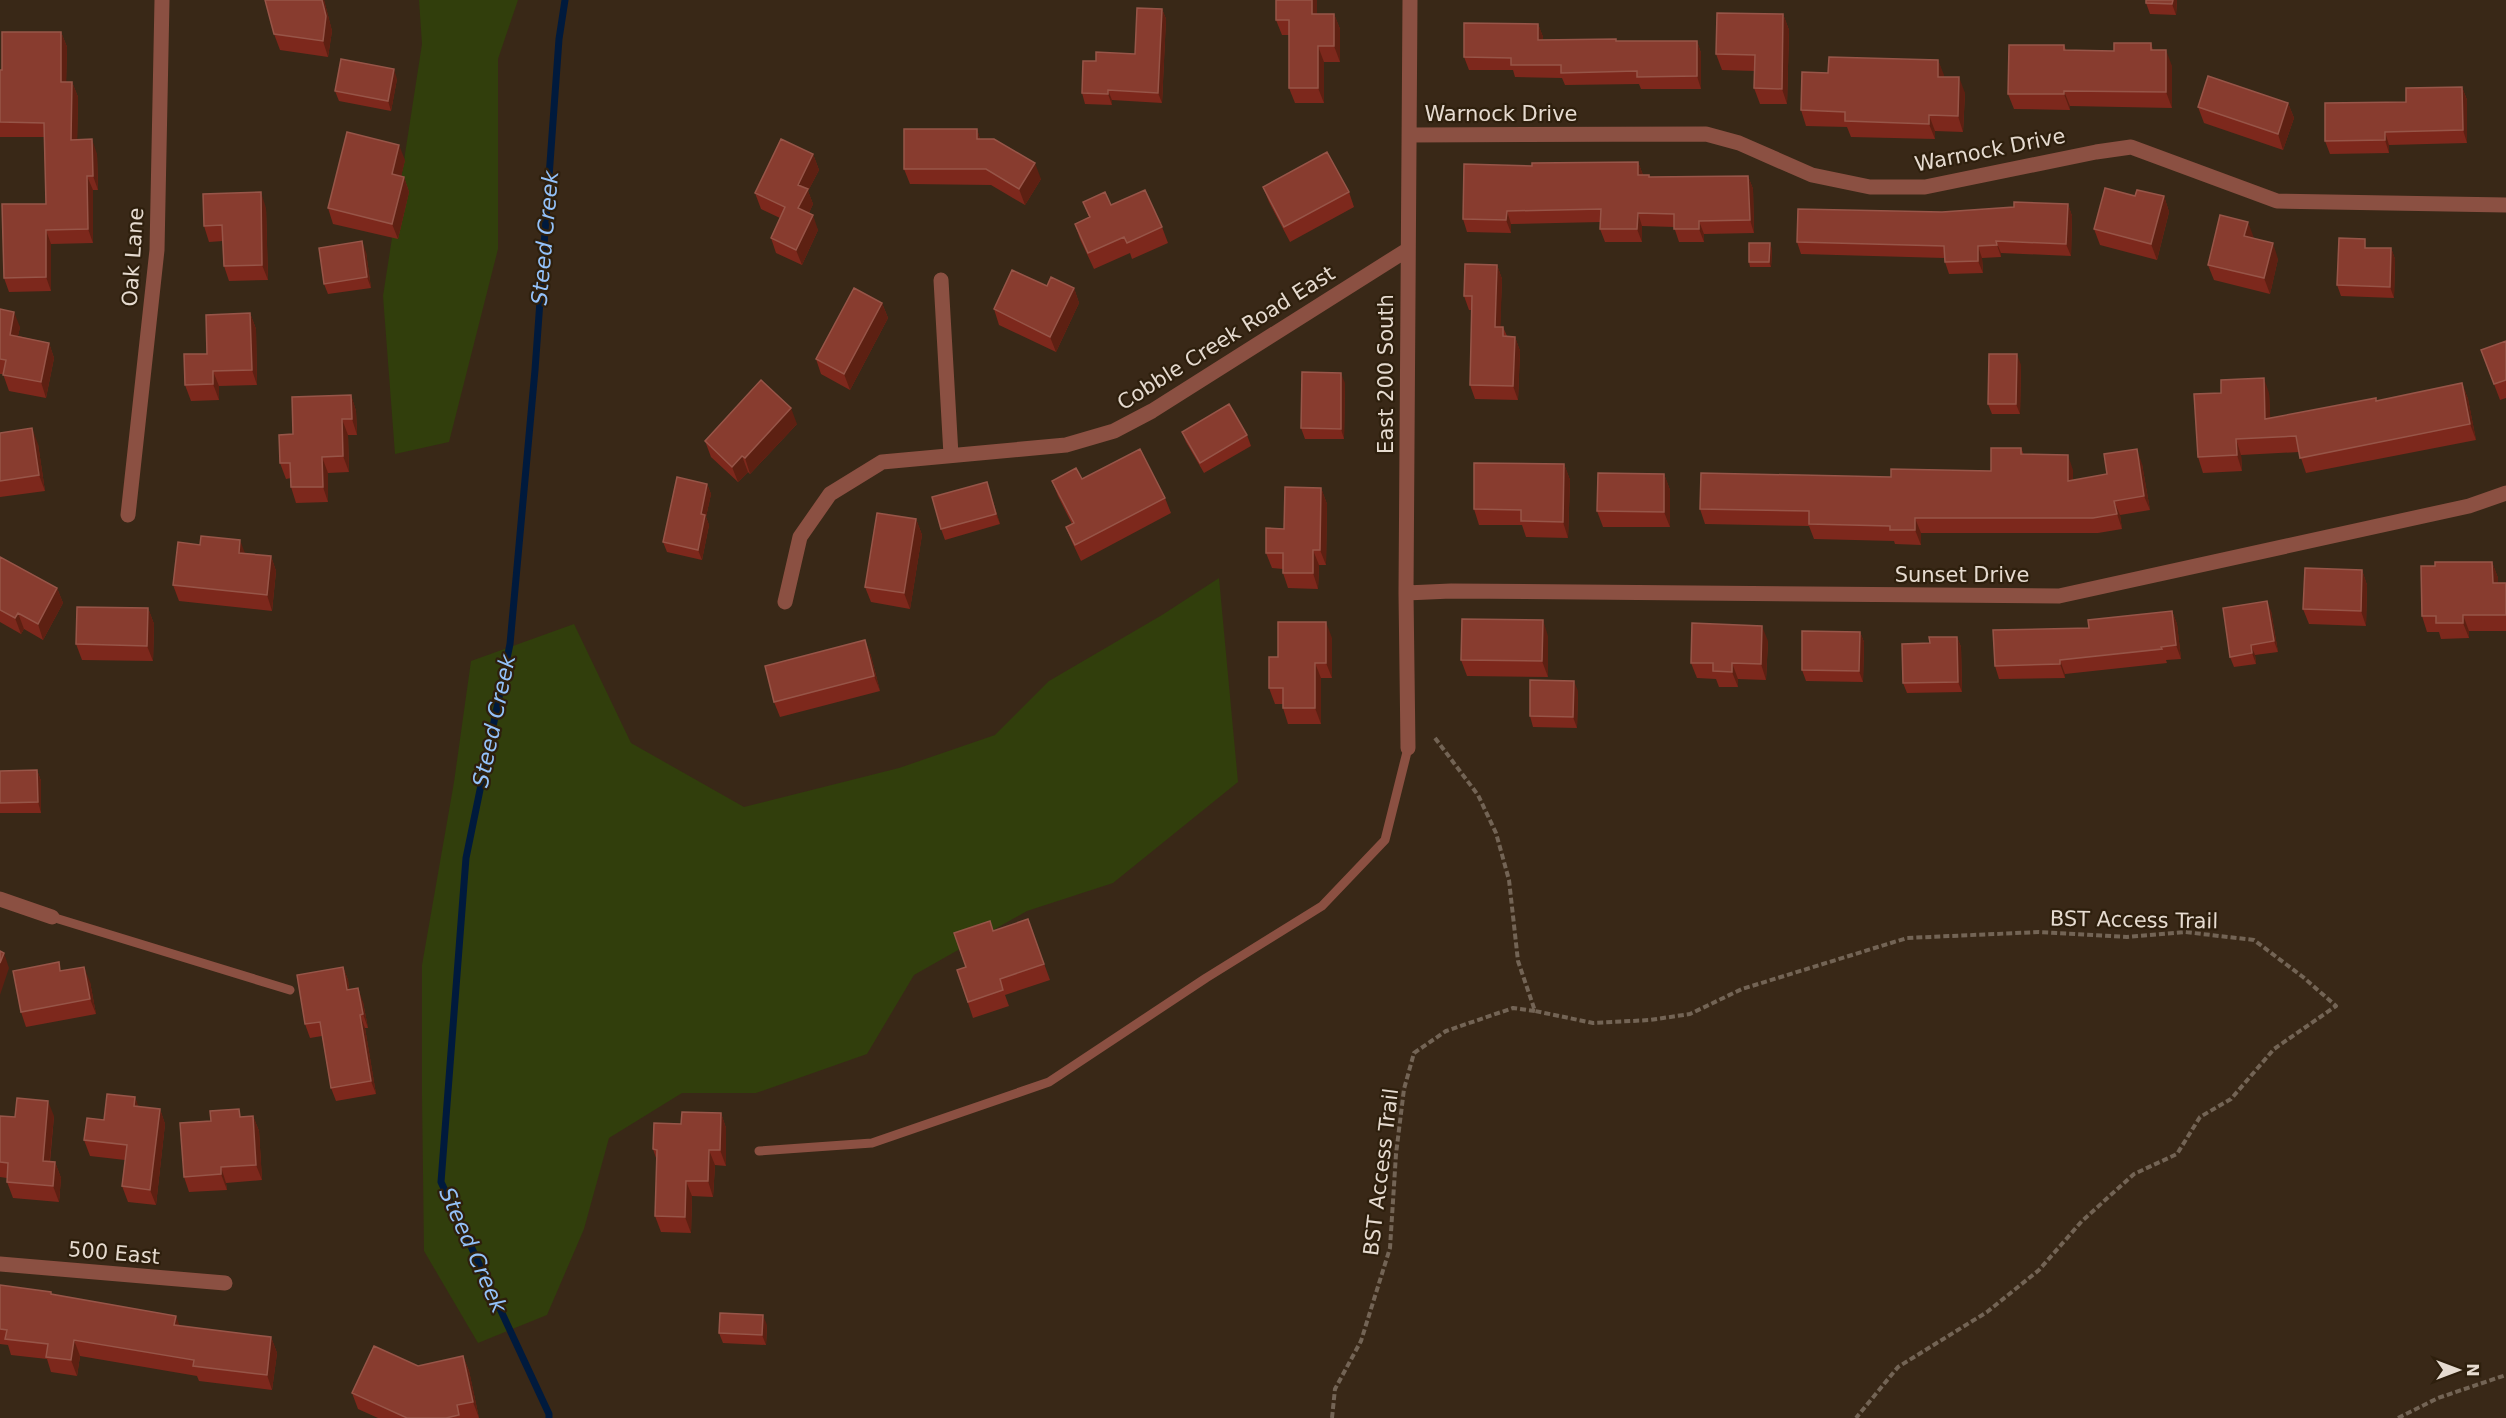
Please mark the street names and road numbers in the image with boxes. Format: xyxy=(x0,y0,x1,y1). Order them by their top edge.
street label: Warnock Drive xyxy=(1424,102,1578,126)
street label: Warnock Drive xyxy=(1913,124,2067,176)
street label: Oak Lane xyxy=(118,207,148,307)
street label: Cobble Creek Road East xyxy=(1113,261,1339,415)
street label: East 200 South xyxy=(1374,294,1398,454)
street label: Sunset Drive xyxy=(1895,563,2029,587)
street label: BST Access Trail xyxy=(2050,907,2218,933)
street label: BST Access Trail xyxy=(1359,1087,1403,1257)
street label: 500 East xyxy=(67,1237,161,1269)

